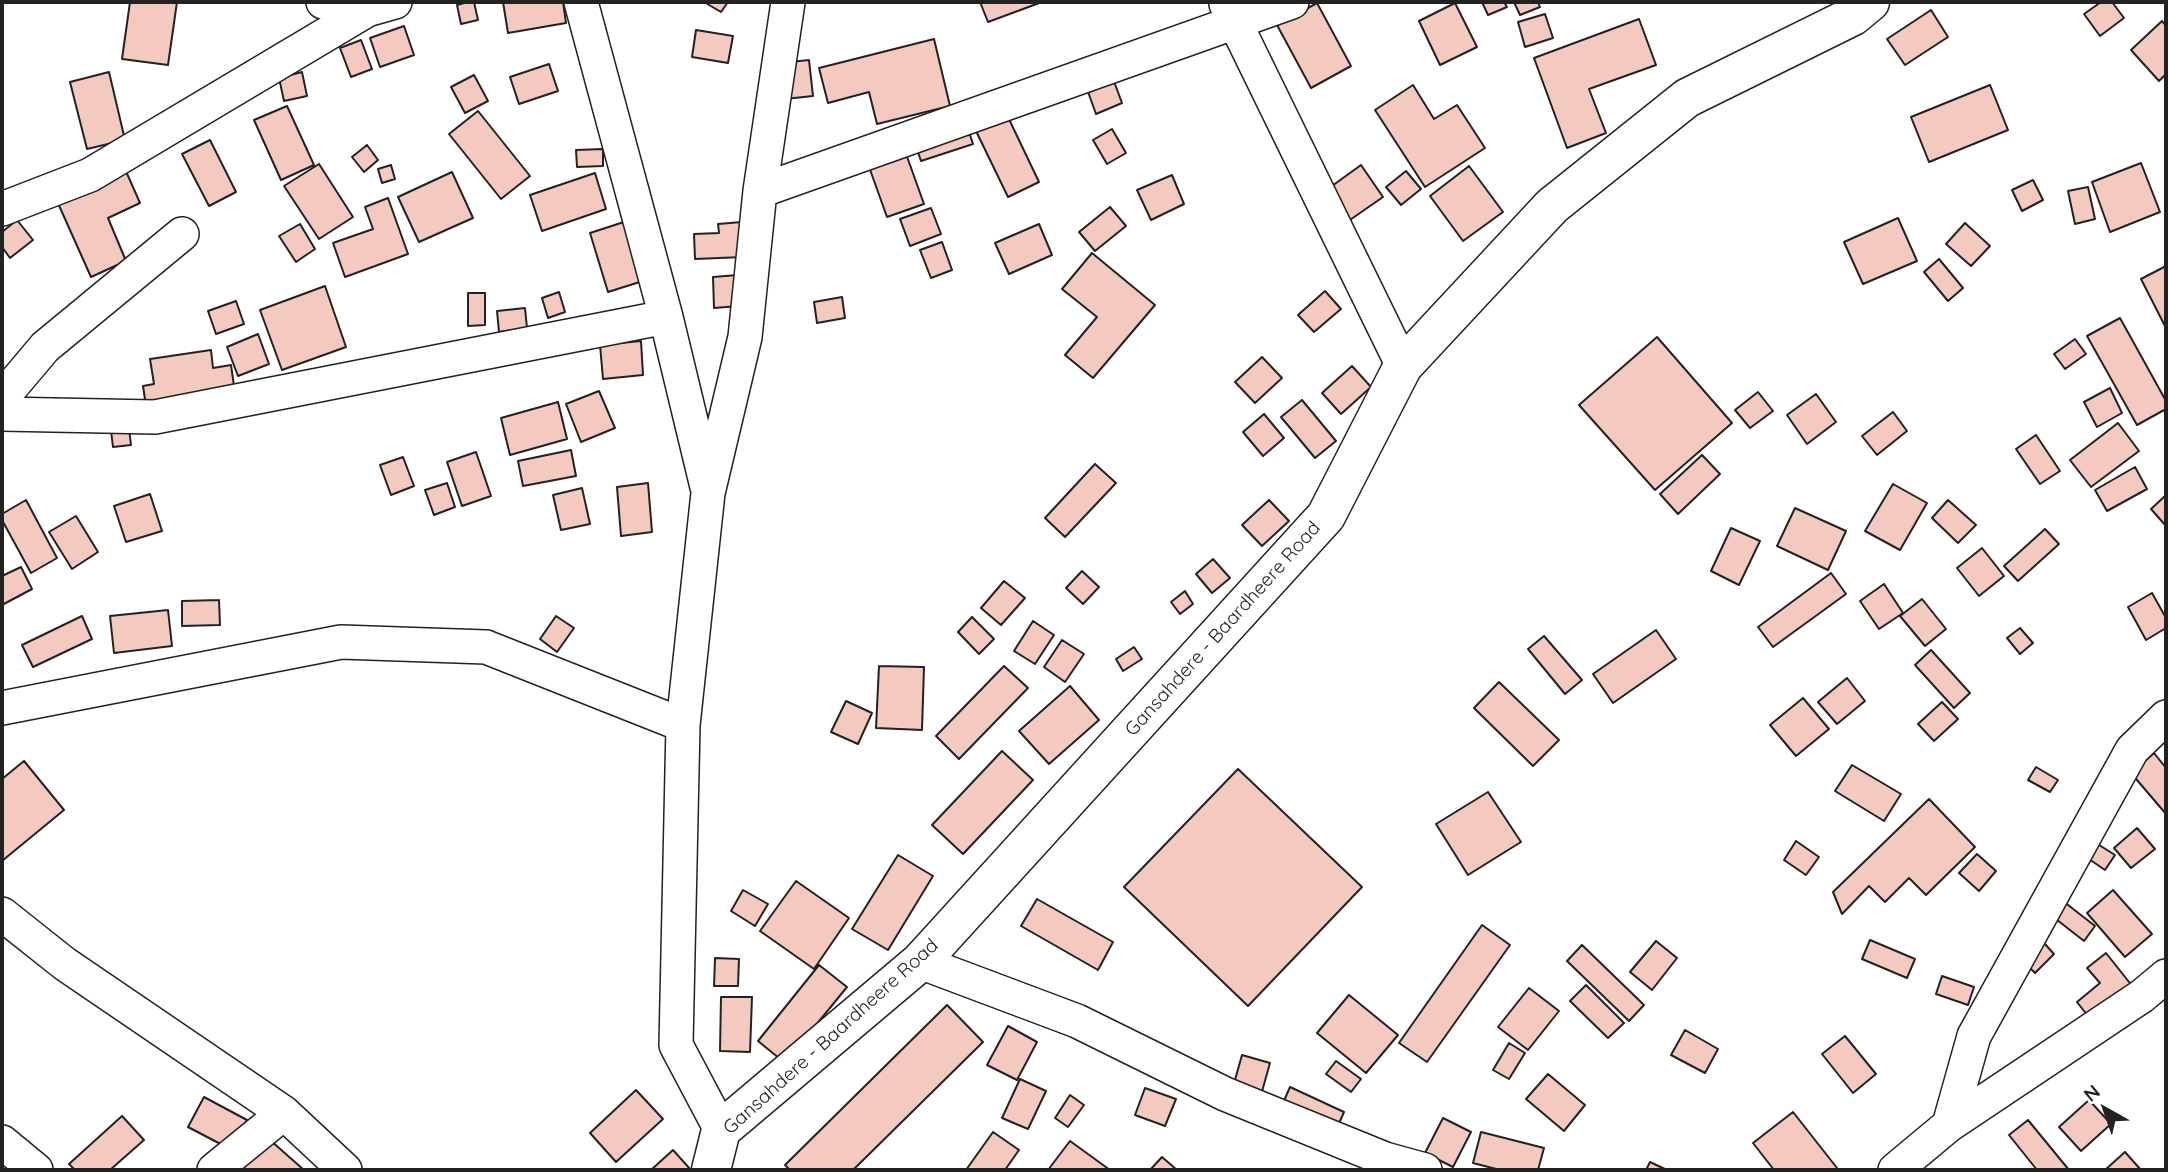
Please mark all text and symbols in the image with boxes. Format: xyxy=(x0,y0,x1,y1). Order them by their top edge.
street label: Gansahdere - Baardheere Road xyxy=(1120,517,1326,741)
street label: Gansahdere - Baardheere Road xyxy=(719,934,943,1140)
north arrow xyxy=(2070,1074,2140,1144)
text: N xyxy=(2078,1079,2105,1107)

